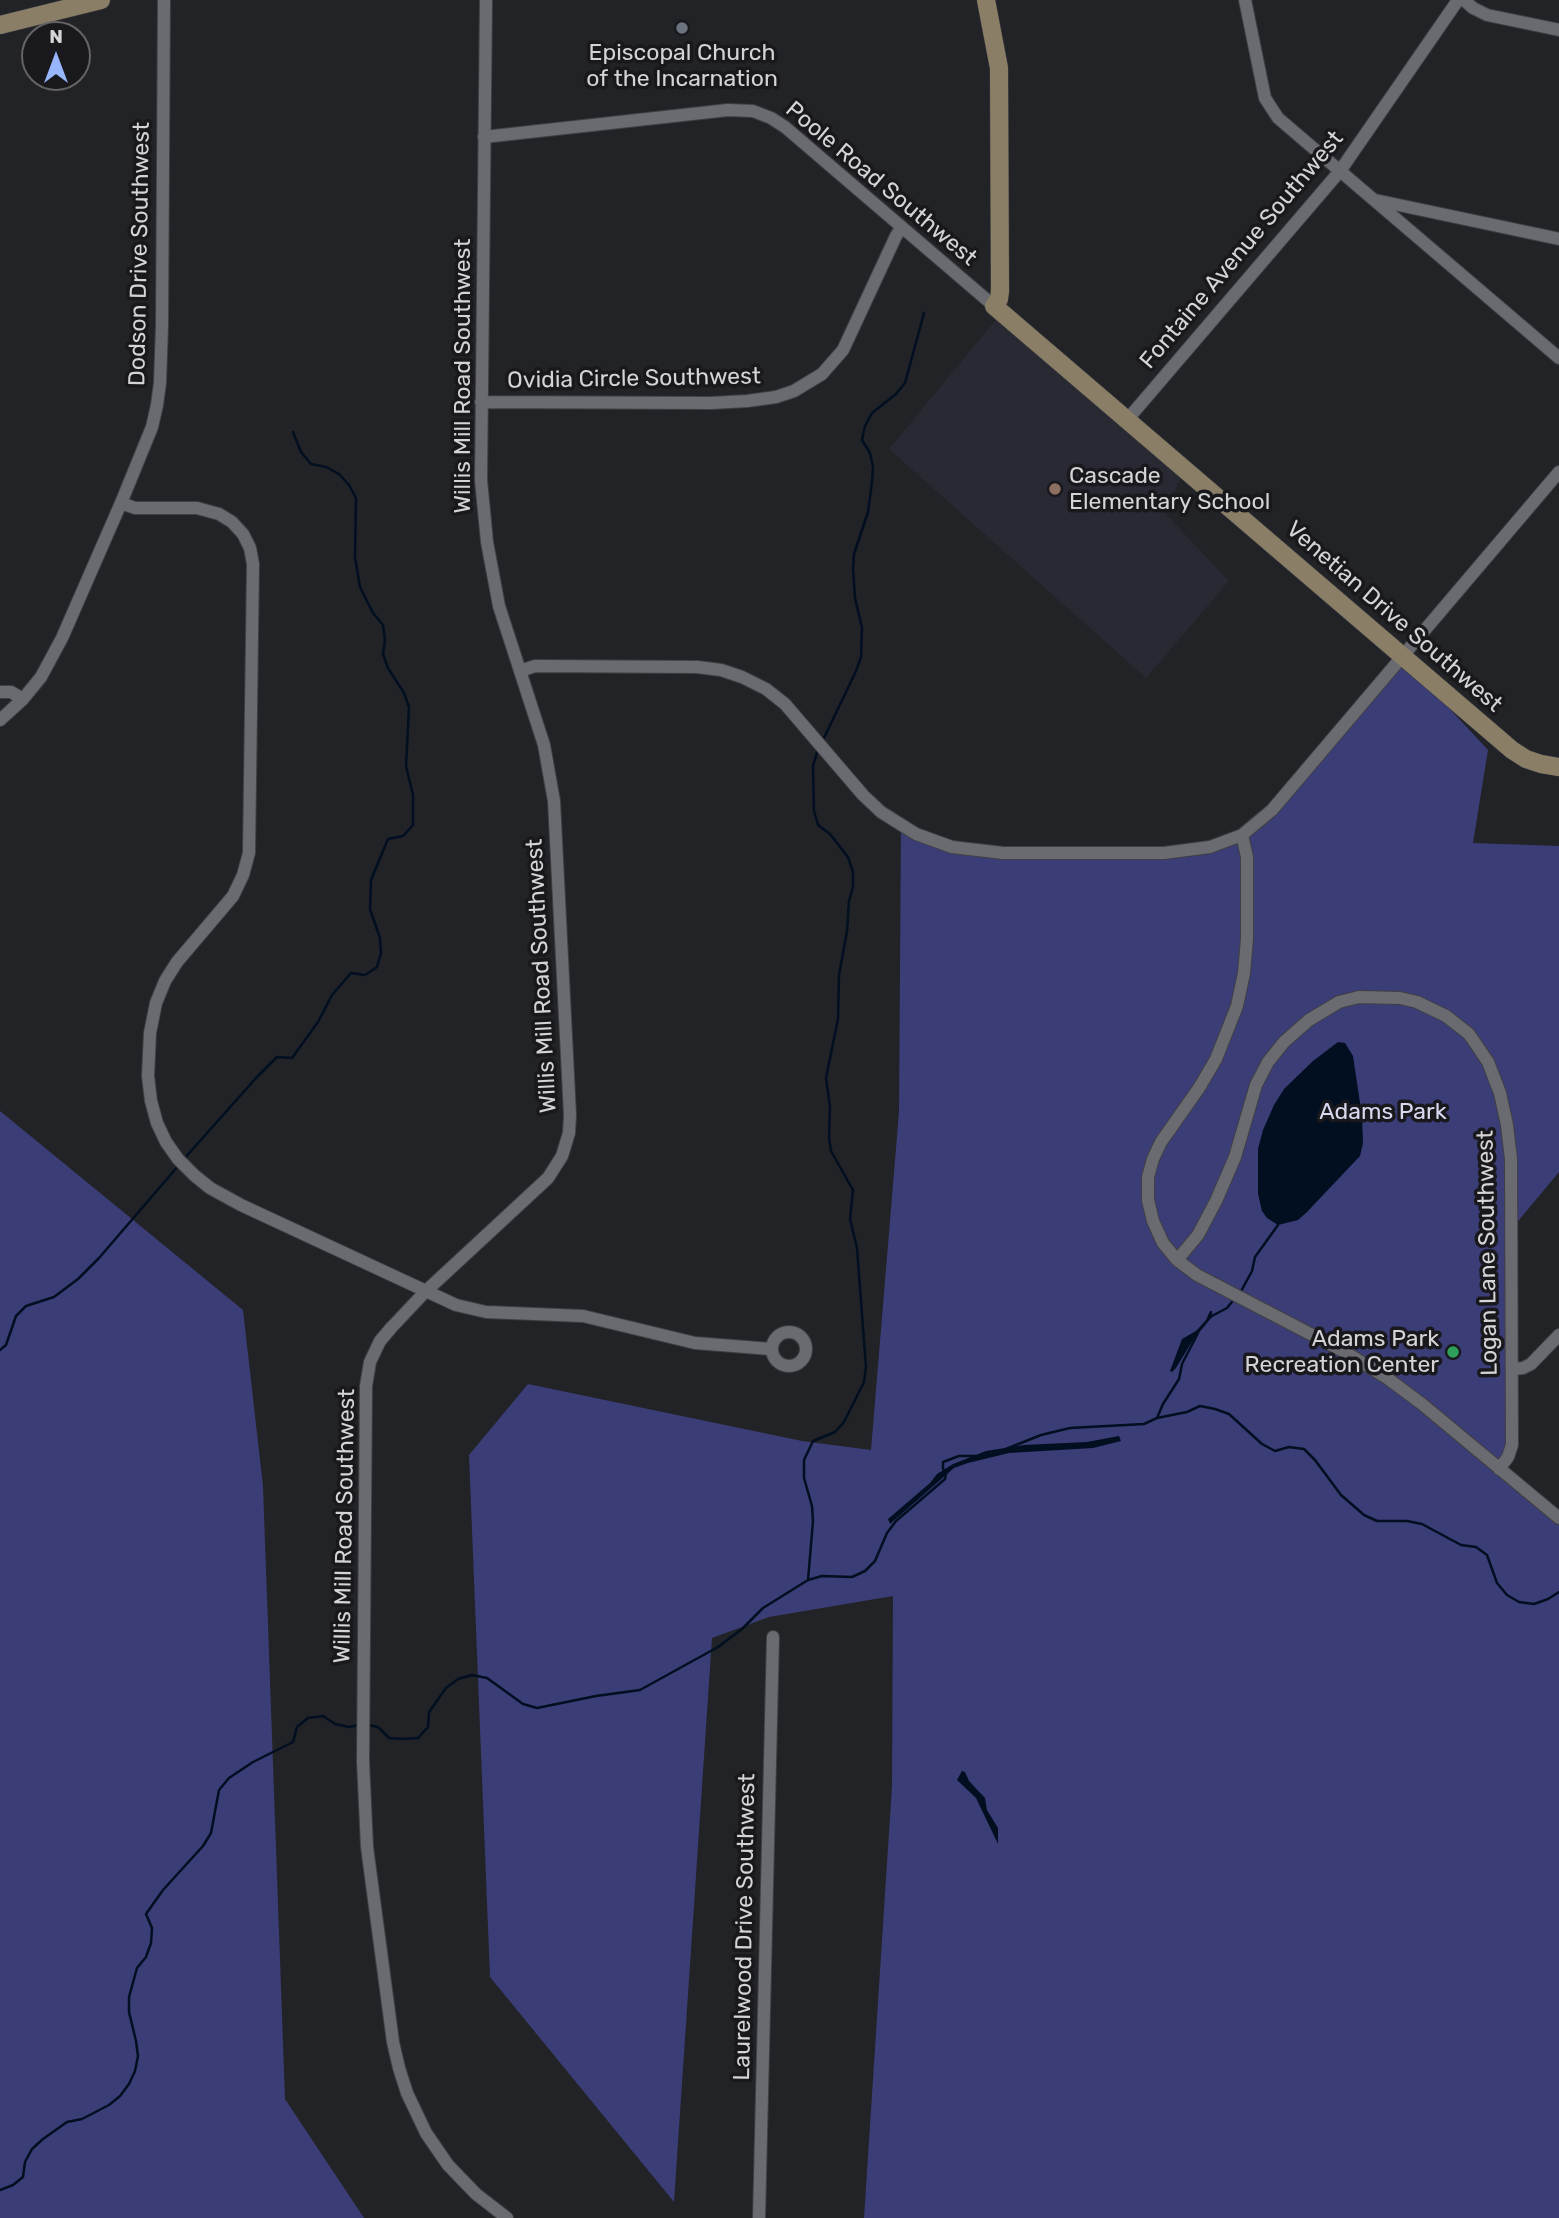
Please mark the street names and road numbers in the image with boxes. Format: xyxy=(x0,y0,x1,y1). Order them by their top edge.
street label: Poole Road Southwest xyxy=(780,96,982,272)
street label: Dodson Drive Southwest xyxy=(124,122,156,386)
street label: Fontaine Avenue Southwest xyxy=(1134,125,1350,375)
street label: Willis Mill Road Southwest xyxy=(449,239,477,513)
street label: Ovidia Circle Southwest xyxy=(507,363,761,395)
street label: Venetian Drive Southwest xyxy=(1280,516,1508,718)
street label: Willis Mill Road Southwest xyxy=(521,838,563,1114)
street label: Logan Lane Southwest xyxy=(1472,1130,1504,1376)
street label: Willis Mill Road Southwest xyxy=(329,1388,361,1664)
street label: Laurelwood Drive Southwest xyxy=(729,1773,761,2081)

